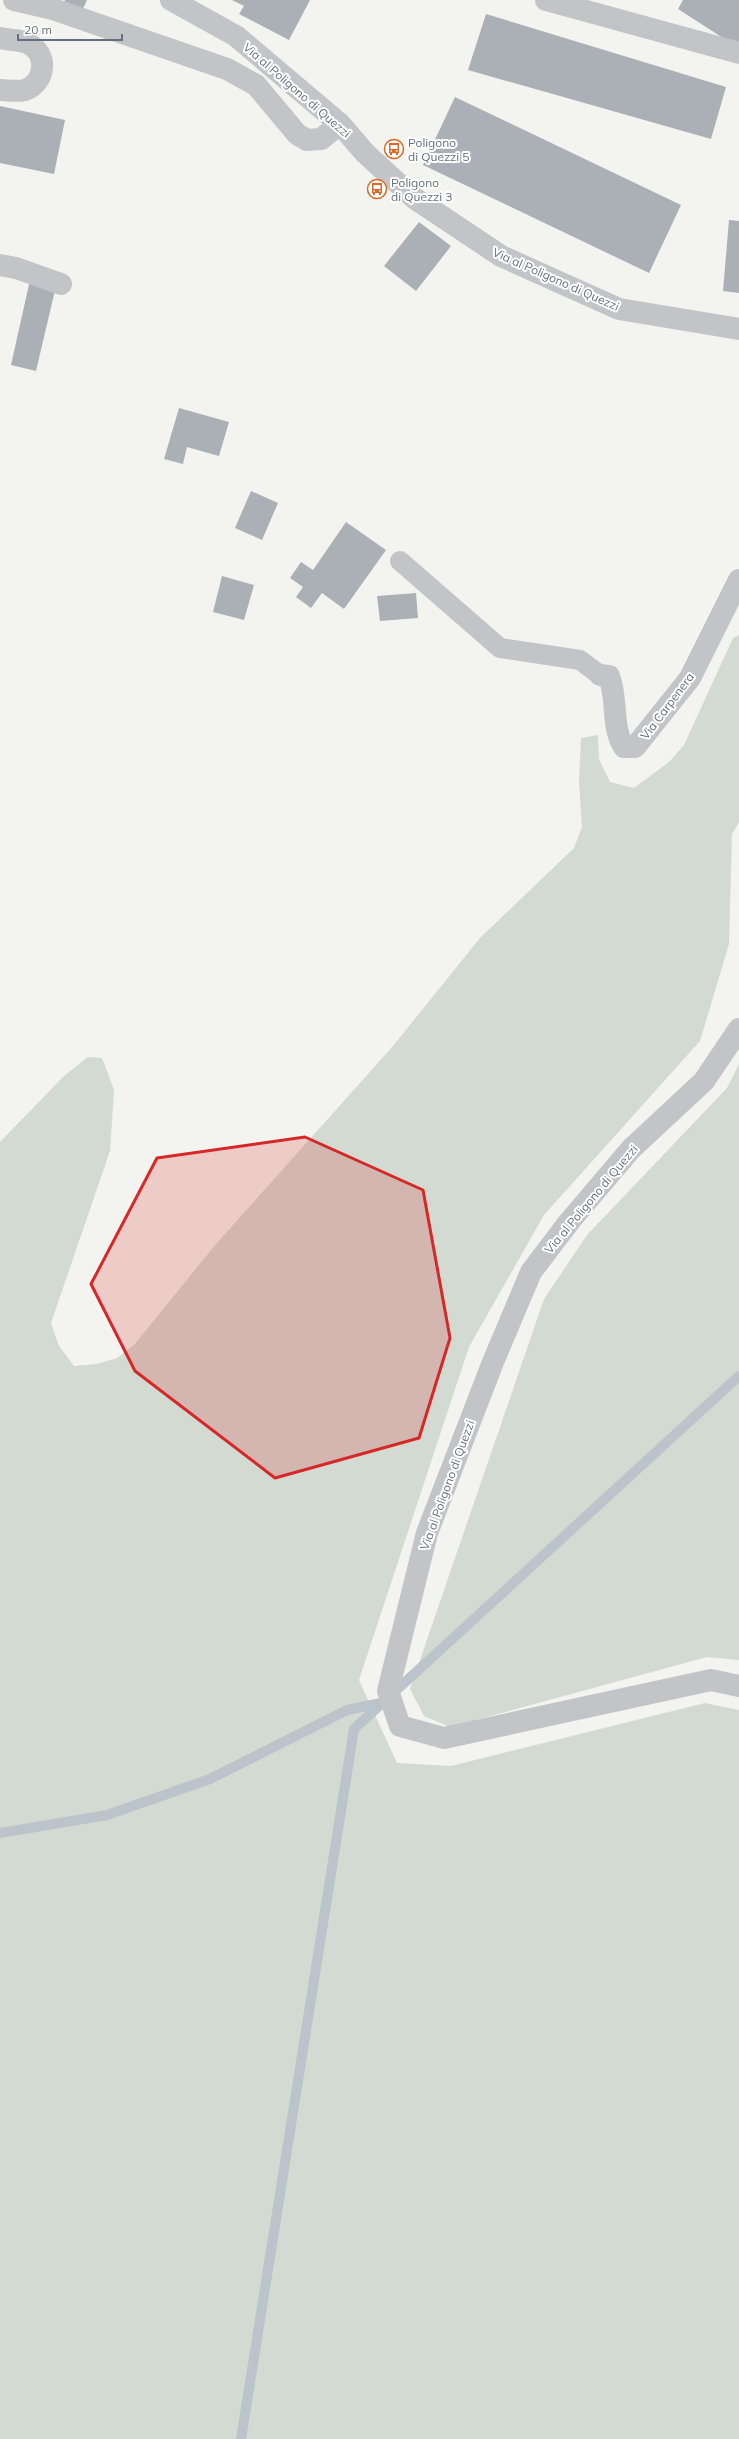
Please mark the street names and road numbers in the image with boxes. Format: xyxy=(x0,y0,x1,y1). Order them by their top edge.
street label: Via al Poligono di Quezzi xyxy=(240,39,354,141)
street label: Via al Poligono di Quezzi xyxy=(490,244,622,314)
street label: Via Carpenera xyxy=(637,670,697,742)
street label: Via al Poligono di Quezzi xyxy=(541,1142,641,1256)
street label: Via al Poligono di Quezzi xyxy=(416,1418,478,1552)

